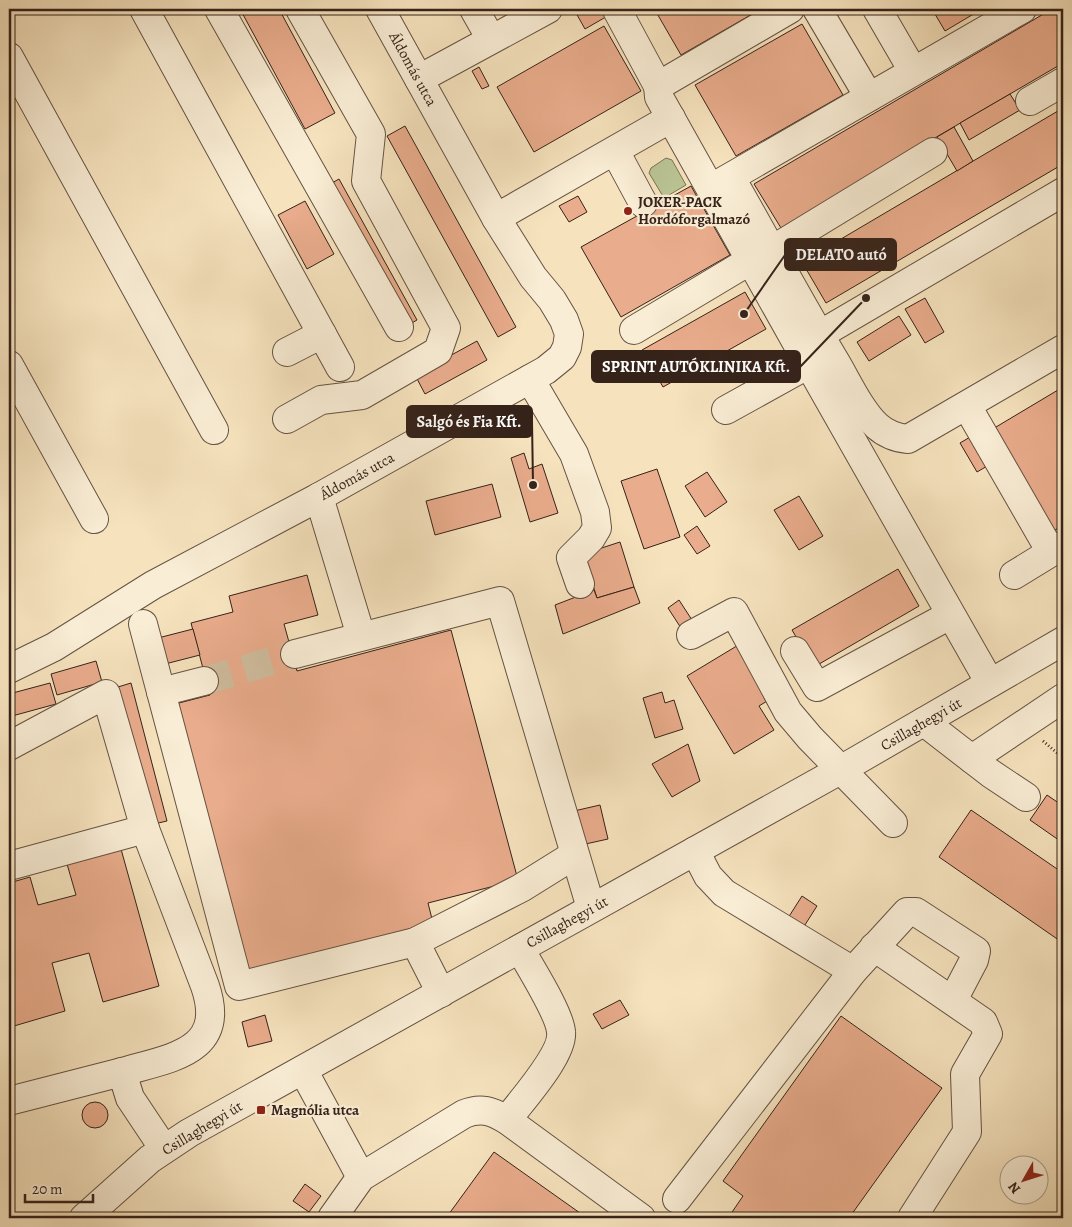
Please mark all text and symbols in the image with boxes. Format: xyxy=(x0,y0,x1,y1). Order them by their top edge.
street label: Áldomás utca xyxy=(384,27,442,110)
place label: JOKER-PACK Hordóforgalmazó xyxy=(638,192,750,229)
marker: JOKER-PACK Hordóforgalmazó xyxy=(622,205,634,217)
callout: DELATO autó xyxy=(785,239,896,270)
text: DELATO autó xyxy=(795,244,887,266)
callout: SPRINT AUTÓKLINIKA Kft. xyxy=(592,351,800,382)
text: SPRINT AUTÓKLINIKA Kft. xyxy=(602,356,790,378)
callout: Salgó és Fia Kft. xyxy=(407,406,532,437)
text: Salgó és Fia Kft. xyxy=(417,411,521,433)
street label: Áldomás utca xyxy=(315,447,398,505)
street label: Csillaghegyi út xyxy=(877,693,965,755)
street label: Csillaghegyi út xyxy=(523,891,611,953)
street label: Csillaghegyi út xyxy=(158,1096,246,1160)
place label: Magnólia utca xyxy=(271,1100,360,1120)
marker: Magnólia utca xyxy=(255,1104,267,1116)
north arrow xyxy=(1000,1154,1050,1204)
scale bar xyxy=(25,1172,92,1204)
text: N xyxy=(1004,1178,1025,1198)
text: 20 m xyxy=(32,1179,63,1199)

